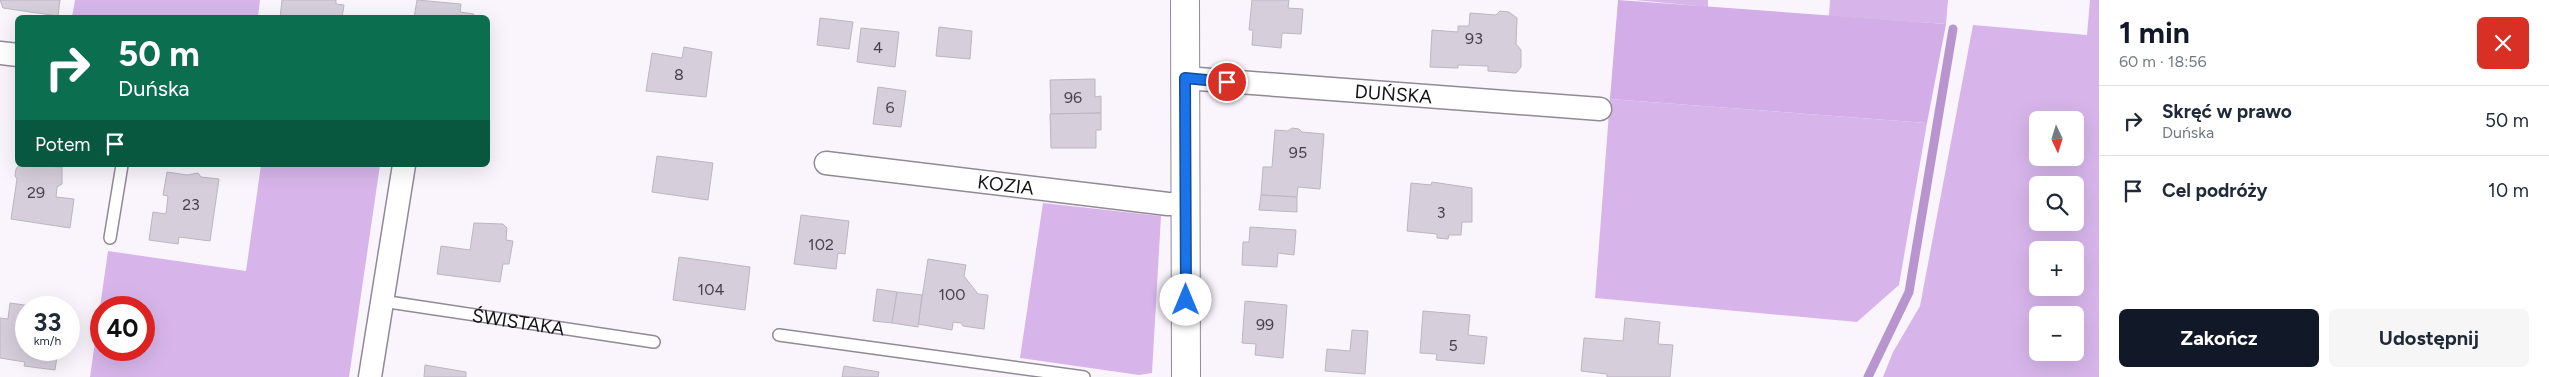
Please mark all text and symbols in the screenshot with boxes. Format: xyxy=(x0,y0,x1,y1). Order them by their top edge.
text: 1 min xyxy=(2119,14,2190,51)
button: close xyxy=(2477,17,2529,69)
house number: 93 xyxy=(1465,29,1483,48)
text: 50 m xyxy=(118,33,200,75)
icon: right xyxy=(35,35,100,100)
house number: 4 xyxy=(873,38,883,57)
text: 60 m · 18:56 xyxy=(2119,52,2207,71)
pin xyxy=(1206,61,1248,103)
house number: 8 xyxy=(674,65,684,84)
icon: arrive xyxy=(1213,68,1241,96)
text: Duńska xyxy=(118,75,190,102)
street label: DUŃSKA xyxy=(1354,79,1433,108)
house number: 96 xyxy=(1064,88,1082,107)
house number: 6 xyxy=(885,98,895,117)
text: Skręć w prawo xyxy=(2162,100,2292,123)
icon: right xyxy=(2119,107,2147,135)
text: 50 m xyxy=(2485,109,2529,132)
north arrow xyxy=(2029,111,2084,166)
map controls xyxy=(2029,111,2084,361)
text: Duńska xyxy=(2162,123,2214,142)
icon: arrive xyxy=(101,130,129,158)
text: Potem xyxy=(35,133,91,156)
house number: 95 xyxy=(1289,143,1307,162)
street label: KOZIA xyxy=(976,170,1035,199)
button: search xyxy=(2029,176,2084,231)
icon: arrive xyxy=(2119,177,2147,205)
text: Cel podróży xyxy=(2162,179,2268,202)
text: 10 m xyxy=(2488,179,2529,202)
house number: 29 xyxy=(27,183,45,202)
house number: 23 xyxy=(182,195,200,214)
house number: 3 xyxy=(1437,203,1445,222)
house number: 102 xyxy=(808,235,834,254)
button: + xyxy=(2029,241,2084,296)
position arrow xyxy=(1159,273,1211,325)
house number: 104 xyxy=(698,280,724,299)
house number: 100 xyxy=(938,285,966,304)
speed limit sign: 40 xyxy=(90,296,155,361)
street label: ŚWISTAKA xyxy=(471,303,566,340)
button: − xyxy=(2029,306,2084,361)
text: 33 xyxy=(34,307,61,337)
button: Zakończ xyxy=(2119,309,2319,367)
button: Udostępnij xyxy=(2329,309,2529,367)
house number: 99 xyxy=(1256,315,1274,334)
text: km/h xyxy=(34,334,61,348)
house number: 5 xyxy=(1448,336,1458,355)

